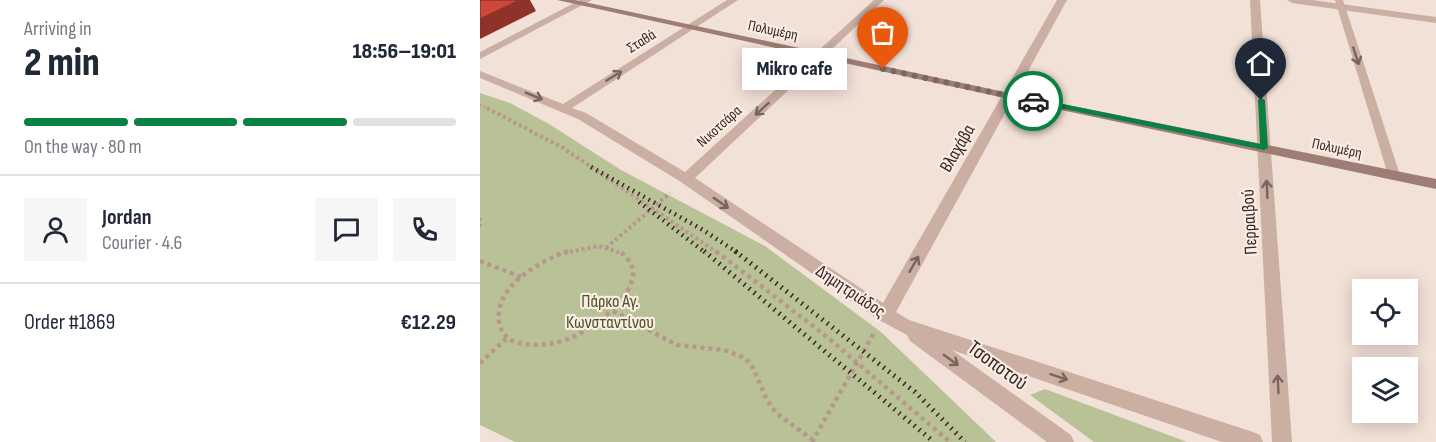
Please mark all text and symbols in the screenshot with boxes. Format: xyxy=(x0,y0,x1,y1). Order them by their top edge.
pin xyxy=(857,7,908,69)
street label: Πολυμέρη xyxy=(746,16,800,45)
icon: bag xyxy=(866,16,899,49)
text: Arriving in xyxy=(24,17,92,41)
street label: Σταθά xyxy=(623,25,660,58)
text: 18:56–19:01 xyxy=(352,38,456,65)
pin xyxy=(1235,38,1286,100)
text: 2 min xyxy=(24,40,100,87)
one-way arrow xyxy=(1352,46,1363,65)
icon: home xyxy=(1244,47,1277,80)
callout: Mikro cafe xyxy=(742,48,847,90)
text: Mikro cafe xyxy=(756,57,833,81)
one-way arrow xyxy=(605,70,622,82)
courier xyxy=(1003,71,1063,131)
icon: car xyxy=(1017,85,1050,118)
one-way arrow xyxy=(525,91,543,102)
street label: Νικοτσάρα xyxy=(693,101,746,151)
one-way arrow xyxy=(754,102,769,117)
street label: Βλαχάβα xyxy=(935,120,980,176)
street label: Πολυμέρη xyxy=(1310,134,1364,163)
text: On the way · 80 m xyxy=(24,135,142,159)
one-way arrow xyxy=(1261,179,1272,199)
street label: Περραιβού xyxy=(1237,189,1262,255)
one-way arrow xyxy=(713,197,729,209)
button: person xyxy=(24,198,87,261)
button: chat xyxy=(315,198,378,261)
button: phone xyxy=(393,198,456,261)
text: Jordan xyxy=(102,204,151,231)
text: Courier · 4.6 xyxy=(102,231,182,255)
one-way arrow xyxy=(908,256,920,273)
street label: Δημητριάδος xyxy=(812,261,889,322)
map controls xyxy=(1352,279,1418,423)
button: locate xyxy=(1352,279,1418,345)
park label: Πάρκο Αγ. Κωνσταντίνου xyxy=(566,291,654,333)
text: Order #1869 xyxy=(24,309,115,336)
text: €12.29 xyxy=(400,309,456,336)
street label: Τσοποτού xyxy=(963,335,1033,396)
one-way arrow xyxy=(942,354,958,366)
button: layers xyxy=(1352,357,1418,423)
one-way arrow xyxy=(1049,373,1068,384)
one-way arrow xyxy=(1273,374,1284,394)

